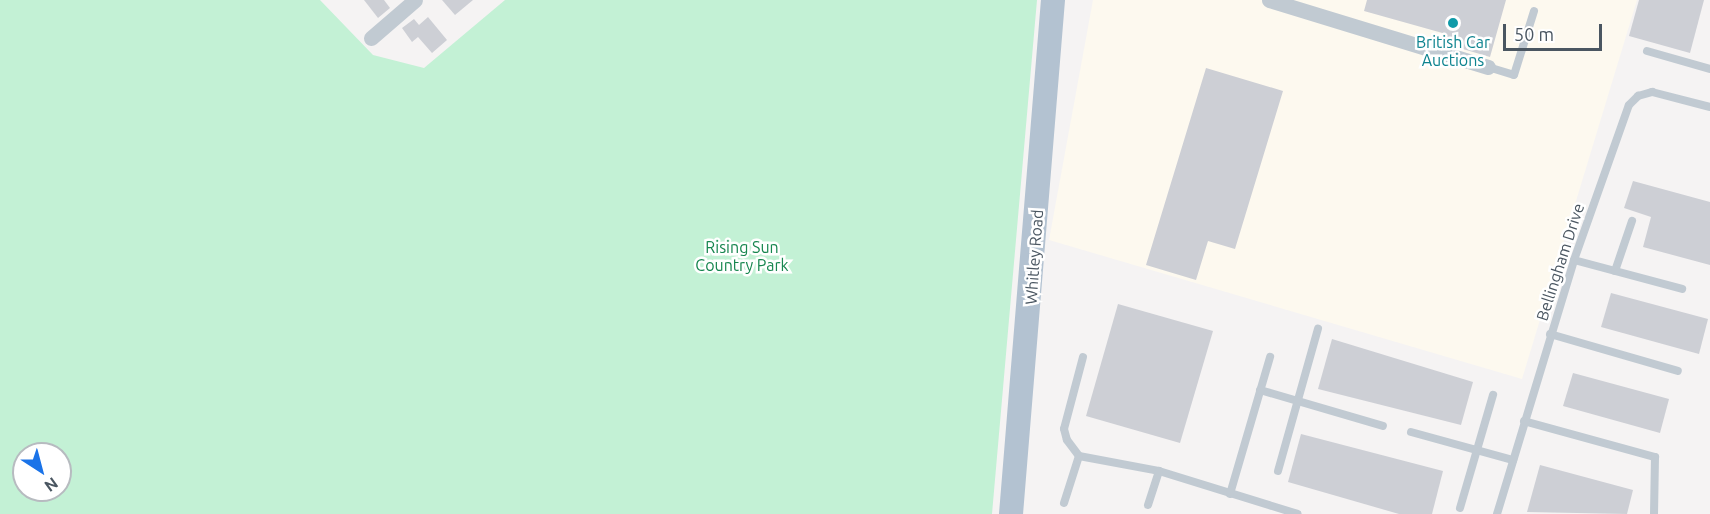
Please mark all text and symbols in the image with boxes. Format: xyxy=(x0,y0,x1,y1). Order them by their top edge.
scale bar xyxy=(1506,12,1605,50)
marker: British Car Auctions xyxy=(1446,16,1460,30)
text: 50 m xyxy=(1514,24,1554,44)
place label: British Car Auctions xyxy=(1416,32,1490,70)
street label: Bellingham Drive xyxy=(1532,201,1588,323)
street label: Whitley Road xyxy=(1021,209,1047,305)
park label: Rising Sun Country Park xyxy=(695,237,789,275)
north arrow xyxy=(12,442,72,502)
text: N xyxy=(41,474,62,496)

